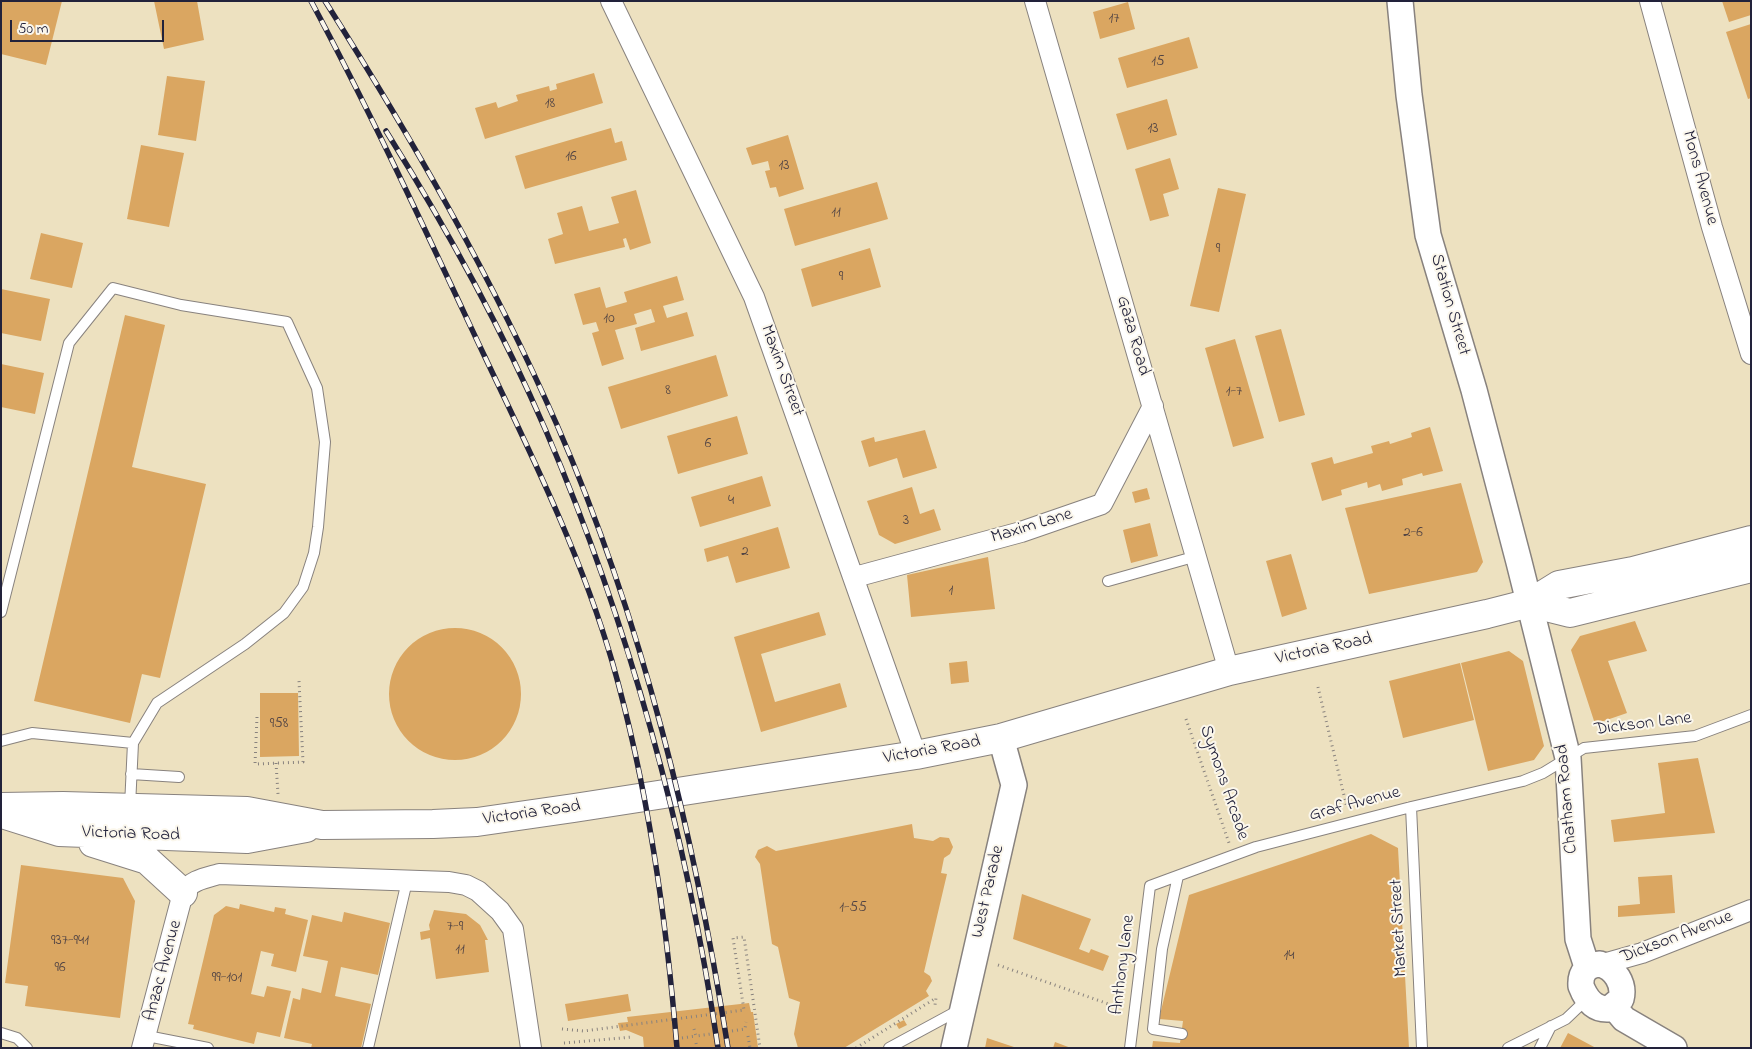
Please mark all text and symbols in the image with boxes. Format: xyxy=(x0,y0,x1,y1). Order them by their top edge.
scale bar xyxy=(12,10,166,42)
house number: 17 xyxy=(1109,11,1119,29)
text: 50 m xyxy=(18,18,48,40)
house number: 15 xyxy=(1151,54,1165,72)
house number: 18 xyxy=(545,96,555,114)
house number: 13 xyxy=(1148,121,1158,139)
street label: Mons Avenue xyxy=(1676,129,1722,227)
house number: 16 xyxy=(565,149,577,167)
house number: 13 xyxy=(779,158,789,176)
house number: 11 xyxy=(831,205,841,223)
house number: 9 xyxy=(1216,241,1220,259)
street label: Station Street xyxy=(1424,252,1474,358)
house number: 9 xyxy=(839,269,843,287)
street label: Gaza Road xyxy=(1110,294,1154,378)
house number: 10 xyxy=(603,311,615,329)
street label: Maxim Street xyxy=(754,322,808,420)
house number: 8 xyxy=(665,383,671,401)
house number: 1-7 xyxy=(1226,384,1242,402)
house number: 6 xyxy=(705,436,711,454)
house number: 4 xyxy=(728,493,734,511)
street label: Maxim Lane xyxy=(989,504,1075,550)
house number: 3 xyxy=(903,513,909,531)
house number: 2-6 xyxy=(1403,525,1423,543)
house number: 2 xyxy=(741,544,749,562)
house number: 1 xyxy=(949,583,953,601)
street label: Victoria Road xyxy=(1274,629,1374,671)
street label: Dickson Lane xyxy=(1593,708,1693,742)
house number: 958 xyxy=(270,716,288,734)
street label: Symons Arcade xyxy=(1193,723,1253,843)
street label: Victoria Road xyxy=(882,732,982,770)
street label: Chatham Road xyxy=(1552,743,1584,855)
street label: Graf Avenue xyxy=(1307,782,1403,828)
street label: Victoria Road xyxy=(482,796,582,832)
street label: Victoria Road xyxy=(82,822,180,848)
street label: West Parade xyxy=(968,844,1010,940)
street label: Market Street xyxy=(1387,878,1413,978)
house number: 1-55 xyxy=(839,900,867,918)
street label: Dickson Avenue xyxy=(1618,907,1736,969)
street label: Anthony Lane xyxy=(1107,914,1141,1016)
street label: Anzac Avenue xyxy=(140,918,188,1024)
house number: 7-9 xyxy=(447,919,463,937)
house number: 937-941 xyxy=(51,933,89,951)
house number: 11 xyxy=(455,942,465,960)
house number: 14 xyxy=(1284,948,1294,966)
house number: 96 xyxy=(54,960,66,978)
house number: 99-101 xyxy=(212,970,242,988)

